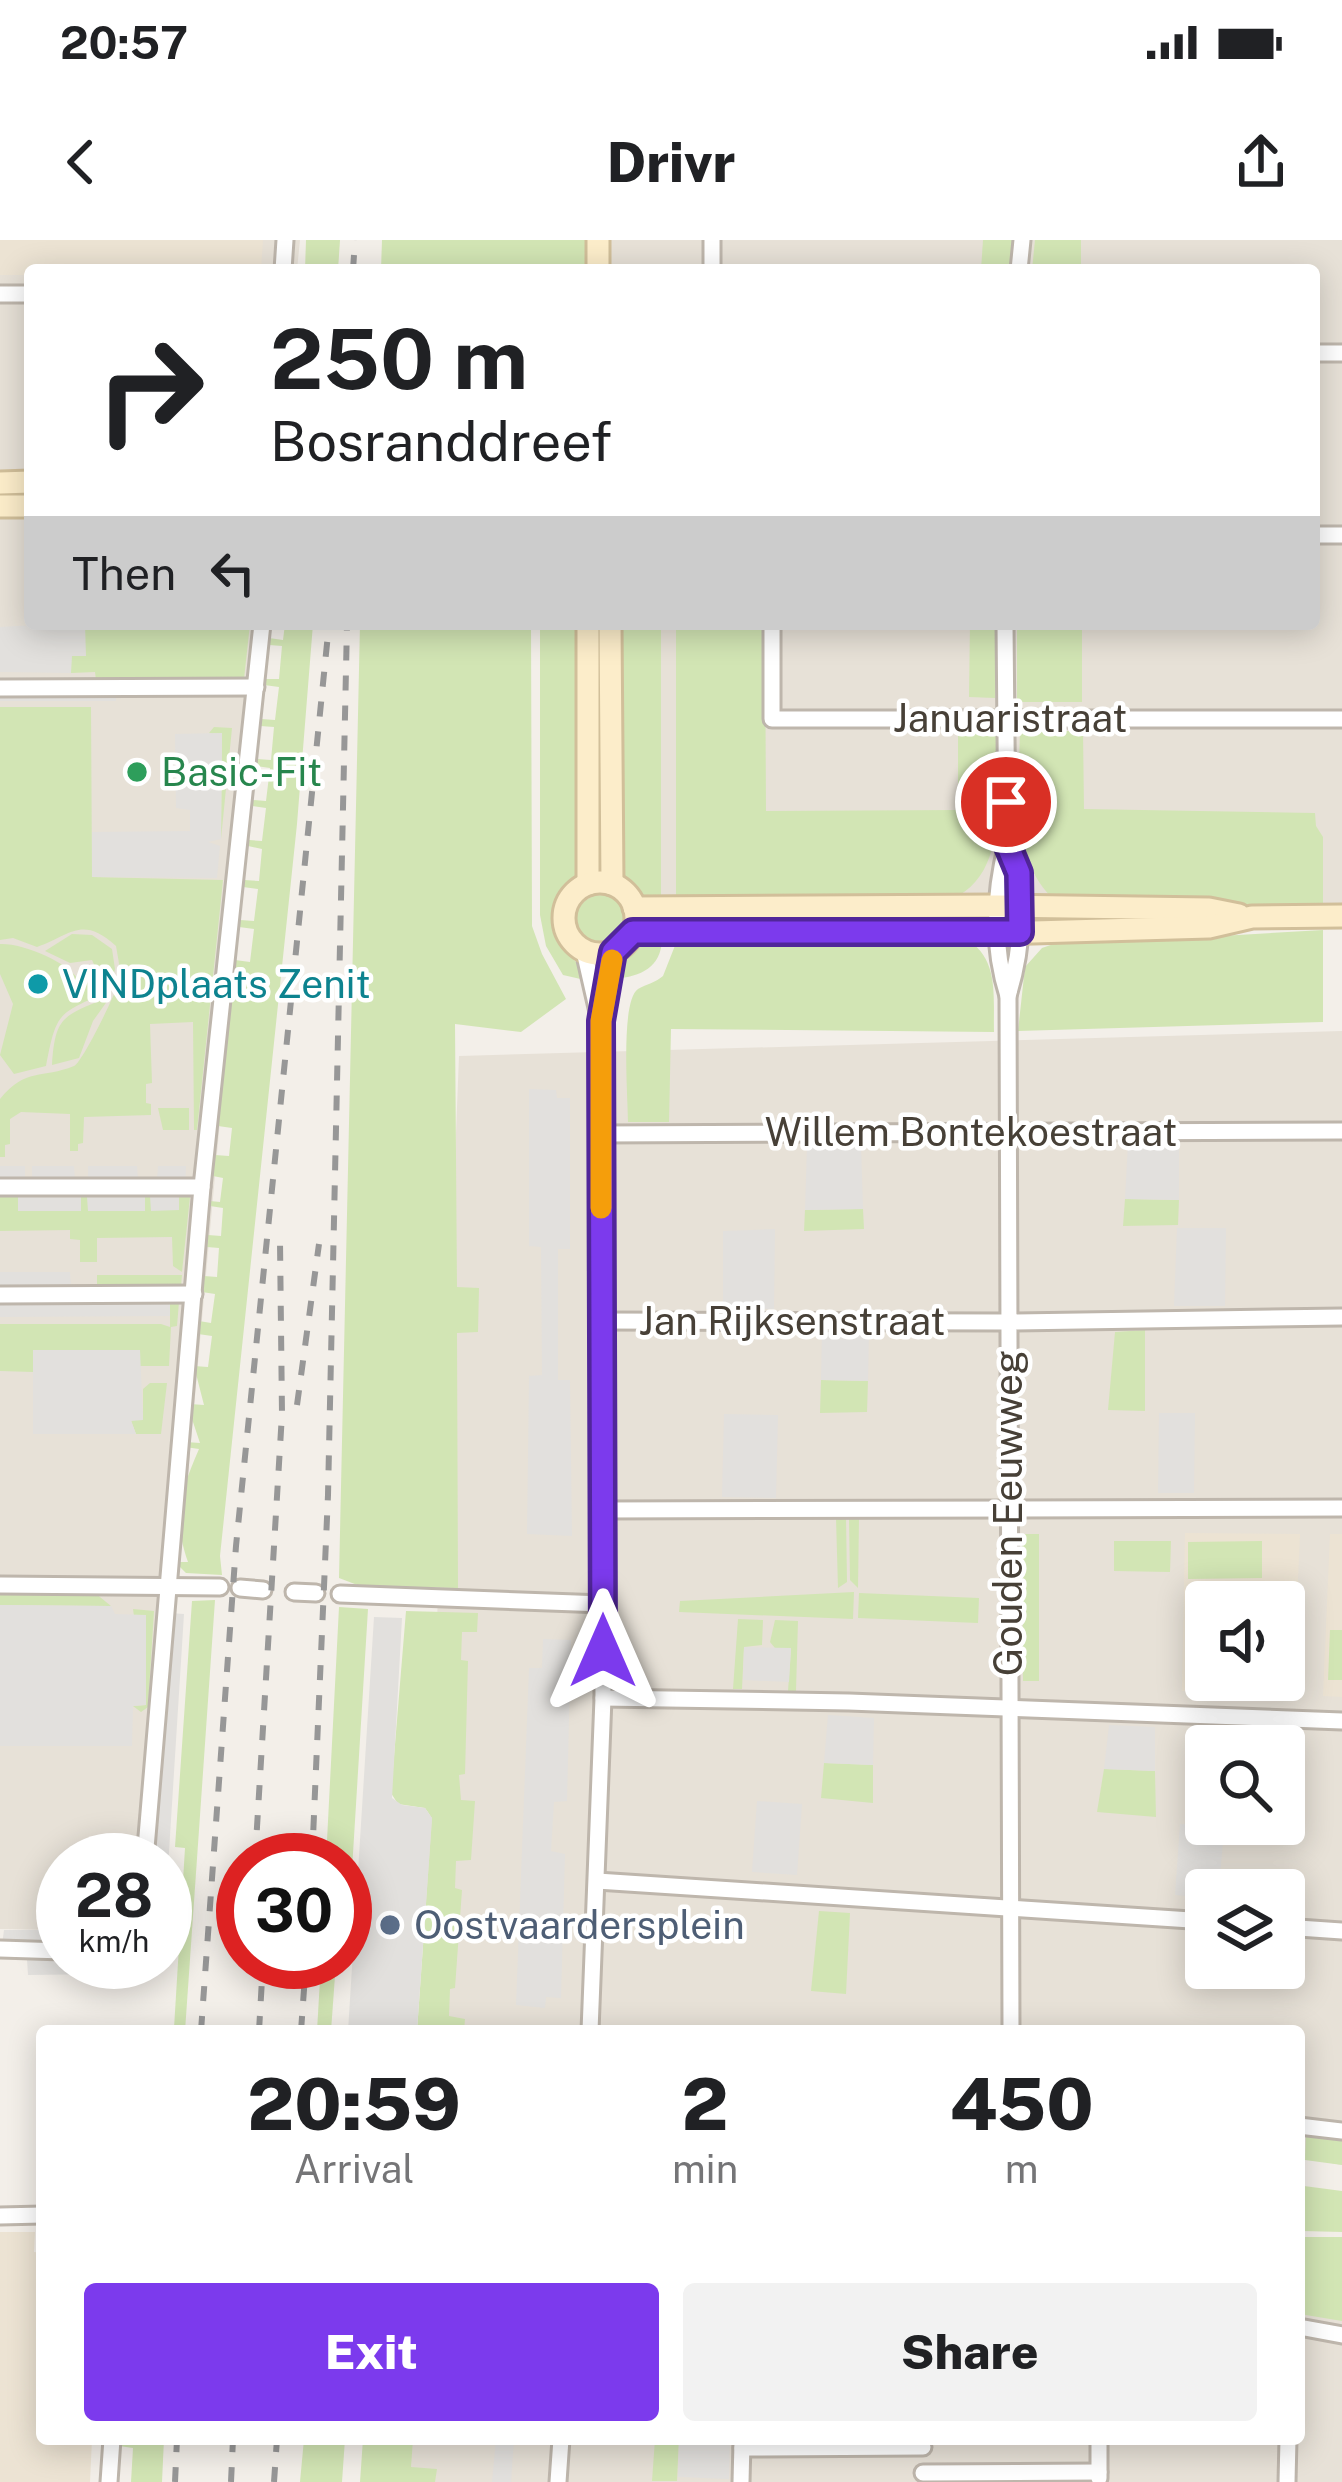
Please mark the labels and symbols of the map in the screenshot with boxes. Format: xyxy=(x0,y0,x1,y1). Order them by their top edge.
street label: Januaristraat xyxy=(893,695,1127,741)
place label: Basic-Fit xyxy=(161,749,322,795)
pin xyxy=(955,751,1057,853)
marker: Basic-Fit xyxy=(124,759,150,785)
place label: VINDplaats Zenit xyxy=(62,961,371,1007)
marker: VINDplaats Zenit xyxy=(25,971,51,997)
street label: Willem Bontekoestraat xyxy=(765,1109,1177,1155)
street label: Jan Rijksenstraat xyxy=(639,1298,945,1344)
street label: Gouden Eeuwweg xyxy=(985,1350,1031,1676)
position arrow xyxy=(540,1588,666,1714)
speed limit sign: 30 xyxy=(216,1833,372,1989)
place label: Oostvaardersplein xyxy=(414,1902,745,1948)
marker: Oostvaardersplein xyxy=(377,1912,403,1938)

